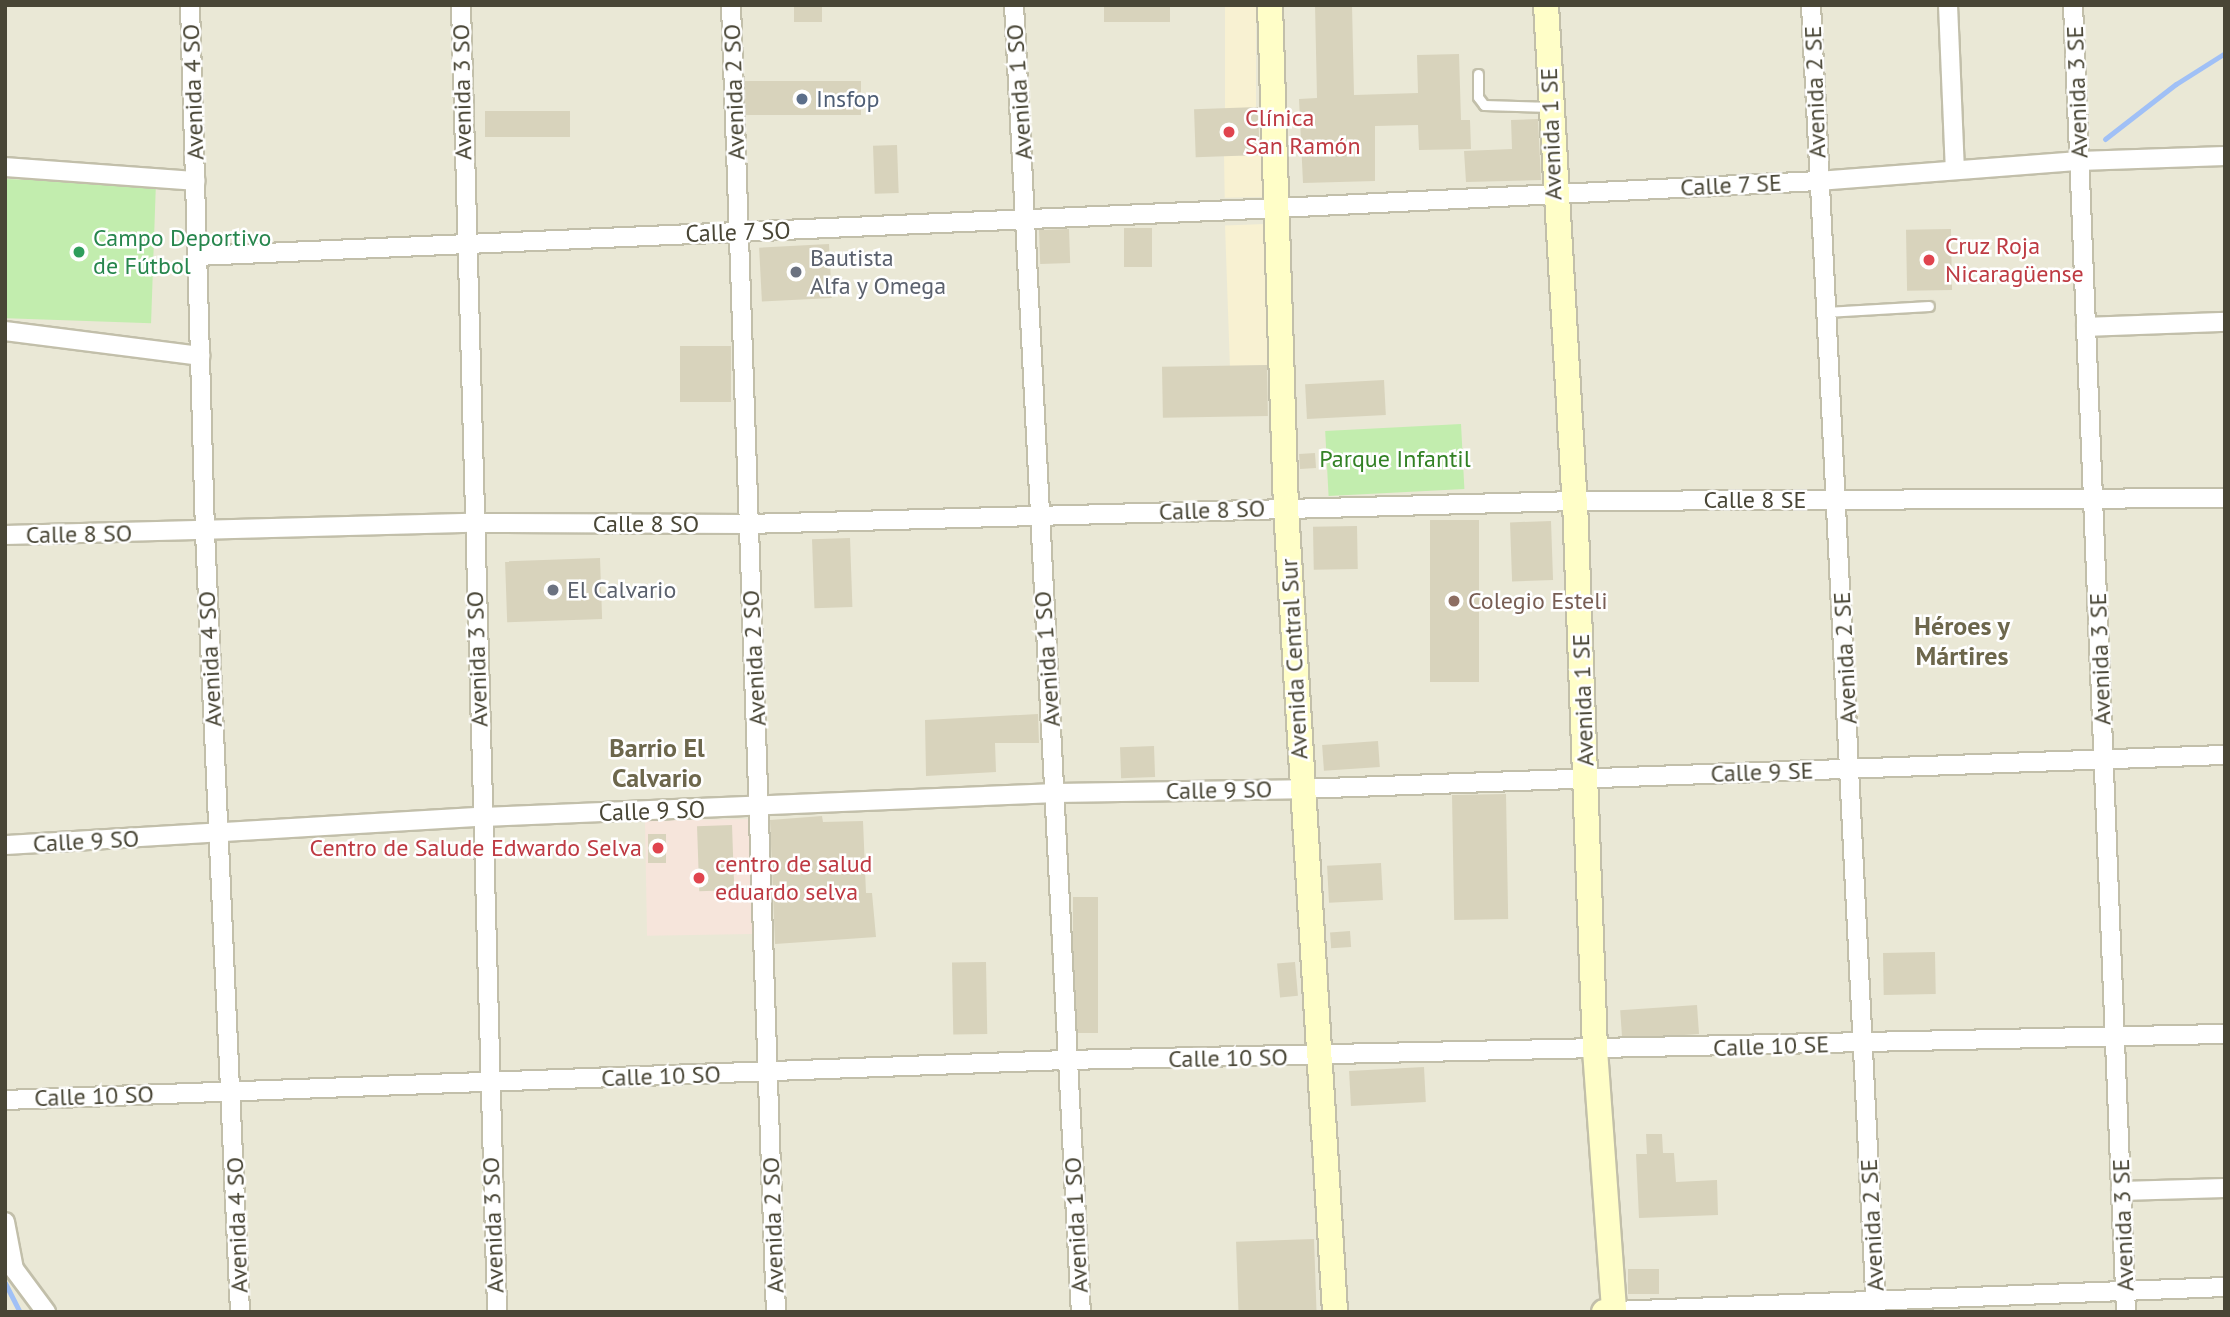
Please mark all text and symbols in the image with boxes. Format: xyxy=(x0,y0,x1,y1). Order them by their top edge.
street label: Avenida 4 SO xyxy=(176,23,210,161)
street label: Avenida 2 SO xyxy=(717,23,751,161)
street label: Avenida 1 SO xyxy=(1000,23,1038,161)
street label: Avenida 3 SO xyxy=(446,24,478,160)
street label: Avenida 2 SE xyxy=(1798,25,1832,159)
street label: Avenida 3 SE xyxy=(2060,25,2094,159)
street label: Avenida 1 SE xyxy=(1534,67,1568,201)
place label: Insfop xyxy=(816,85,879,113)
marker: Insfop xyxy=(794,91,810,107)
place label: Clínica San Ramón xyxy=(1245,104,1361,160)
marker: Clínica San Ramón xyxy=(1219,122,1239,142)
street label: Calle 7 SE xyxy=(1679,168,1783,202)
street label: Calle 7 SO xyxy=(684,216,792,248)
place label: Campo Deportivo de Fútbol xyxy=(93,224,271,280)
place label: Cruz Roja Nicaragüense xyxy=(1945,232,2084,288)
marker: Campo Deportivo de Fútbol xyxy=(71,244,87,260)
place label: Bautista Alfa y Omega xyxy=(810,244,947,300)
marker: Cruz Roja Nicaragüense xyxy=(1919,250,1939,270)
marker: Bautista Alfa y Omega xyxy=(788,264,804,280)
park label: Parque Infantil xyxy=(1319,445,1471,473)
street label: Calle 8 SE xyxy=(1704,486,1806,514)
street label: Calle 8 SO xyxy=(1158,494,1266,526)
street label: Calle 8 SO xyxy=(593,510,699,538)
street label: Calle 8 SO xyxy=(26,519,132,549)
street label: Avenida Central Sur xyxy=(1274,558,1314,760)
place label: El Calvario xyxy=(567,576,676,604)
marker: El Calvario xyxy=(545,582,561,598)
place label: Colegio Esteli xyxy=(1468,587,1608,615)
street label: Avenida 2 SO xyxy=(736,589,772,727)
street label: Avenida 4 SO xyxy=(192,590,228,728)
street label: Avenida 3 SO xyxy=(460,590,494,728)
street label: Avenida 1 SO xyxy=(1028,590,1066,728)
street label: Avenida 2 SE xyxy=(1827,591,1863,725)
street label: Avenida 3 SE xyxy=(2083,592,2117,726)
marker: Colegio Esteli xyxy=(1446,593,1462,609)
district label: Héroes y Mártires xyxy=(1914,610,2010,672)
street label: Avenida 1 SE xyxy=(1566,633,1600,767)
district label: Barrio El Calvario xyxy=(609,732,705,794)
street label: Calle 9 SE xyxy=(1710,756,1814,788)
street label: Calle 9 SO xyxy=(1166,775,1272,805)
street label: Calle 9 SO xyxy=(598,795,706,827)
street label: Calle 9 SO xyxy=(32,824,140,858)
place label: Centro de Salude Edwardo Selva xyxy=(310,834,642,862)
marker: Centro de Salude Edwardo Selva xyxy=(648,838,668,858)
place label: centro de salud eduardo selva xyxy=(715,850,873,906)
marker: centro de salud eduardo selva xyxy=(689,868,709,888)
street label: Calle 10 SE xyxy=(1713,1030,1829,1062)
street label: Calle 10 SO xyxy=(1168,1043,1288,1073)
street label: Calle 10 SO xyxy=(601,1060,721,1092)
street label: Calle 10 SO xyxy=(34,1080,154,1112)
street label: Avenida 4 SO xyxy=(220,1156,254,1294)
street label: Avenida 3 SO xyxy=(476,1156,510,1294)
street label: Avenida 2 SO xyxy=(756,1156,790,1294)
street label: Avenida 1 SO xyxy=(1058,1156,1094,1294)
street label: Avenida 2 SE xyxy=(1854,1158,1890,1292)
street label: Avenida 3 SE xyxy=(2106,1158,2140,1292)

